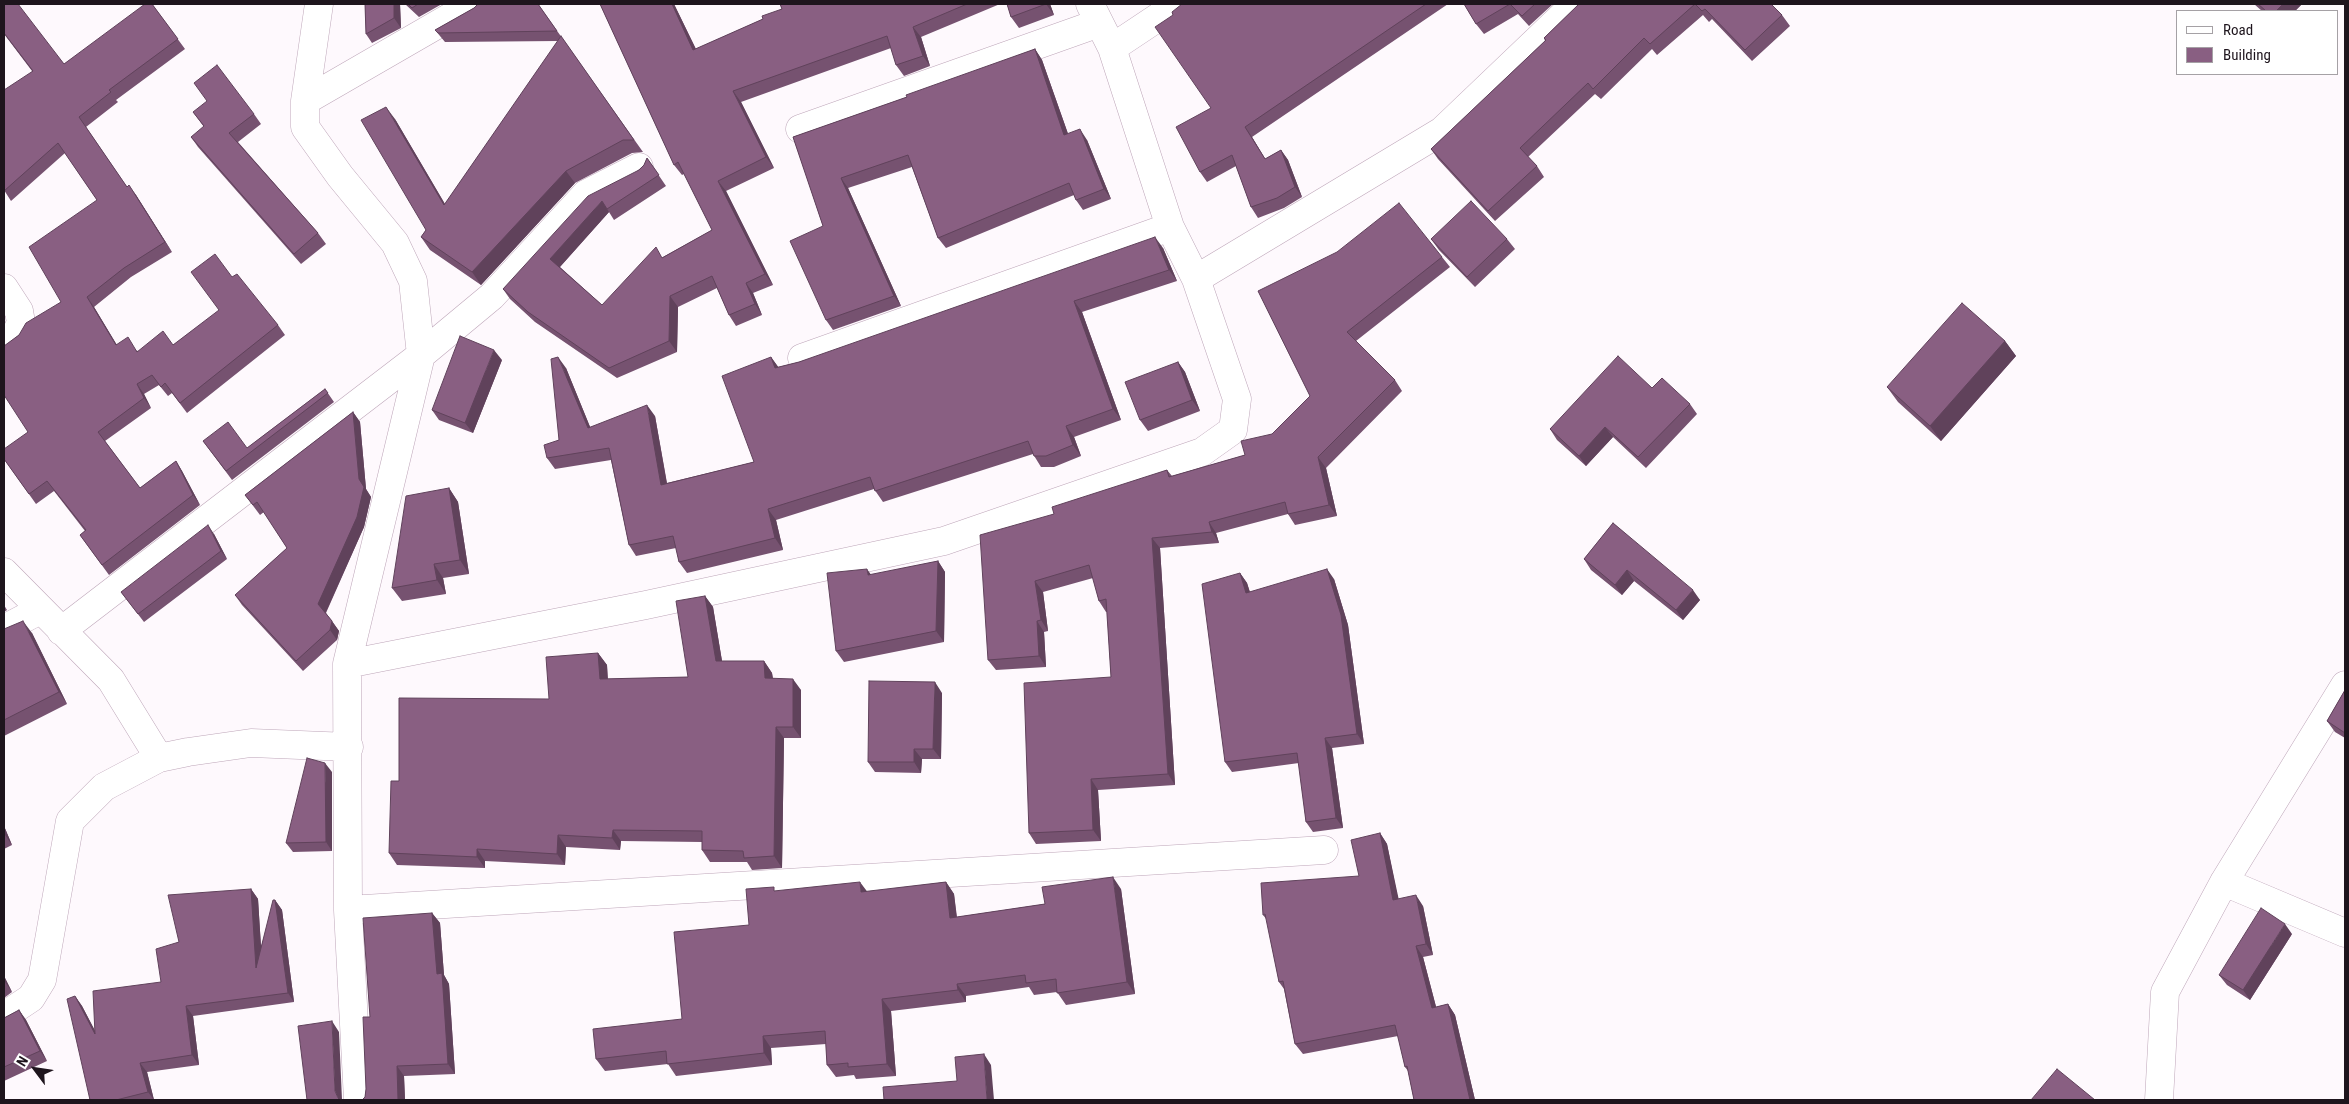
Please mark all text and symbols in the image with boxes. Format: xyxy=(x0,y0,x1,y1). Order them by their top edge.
legend xyxy=(2176,10,2339,75)
text: Road xyxy=(2223,21,2253,39)
text: Building xyxy=(2223,46,2271,64)
north arrow xyxy=(10,1044,60,1094)
text: N xyxy=(13,1053,31,1069)

